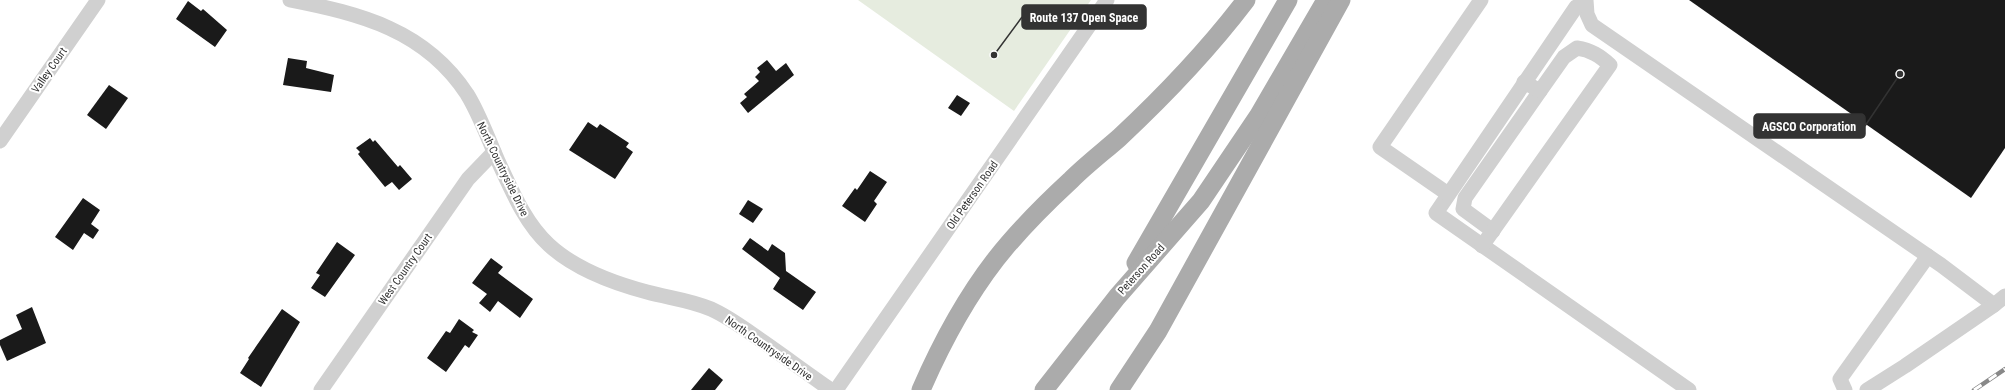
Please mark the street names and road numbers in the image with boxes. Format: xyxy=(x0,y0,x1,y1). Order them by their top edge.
street label: Valley Court xyxy=(29,45,70,95)
street label: North Countryside Drive xyxy=(474,120,531,219)
street label: Old Peterson Road xyxy=(944,159,1001,232)
street label: West Country Court xyxy=(376,231,435,308)
street label: Peterson Road xyxy=(1115,241,1167,297)
street label: North Countryside Drive xyxy=(723,313,815,383)

